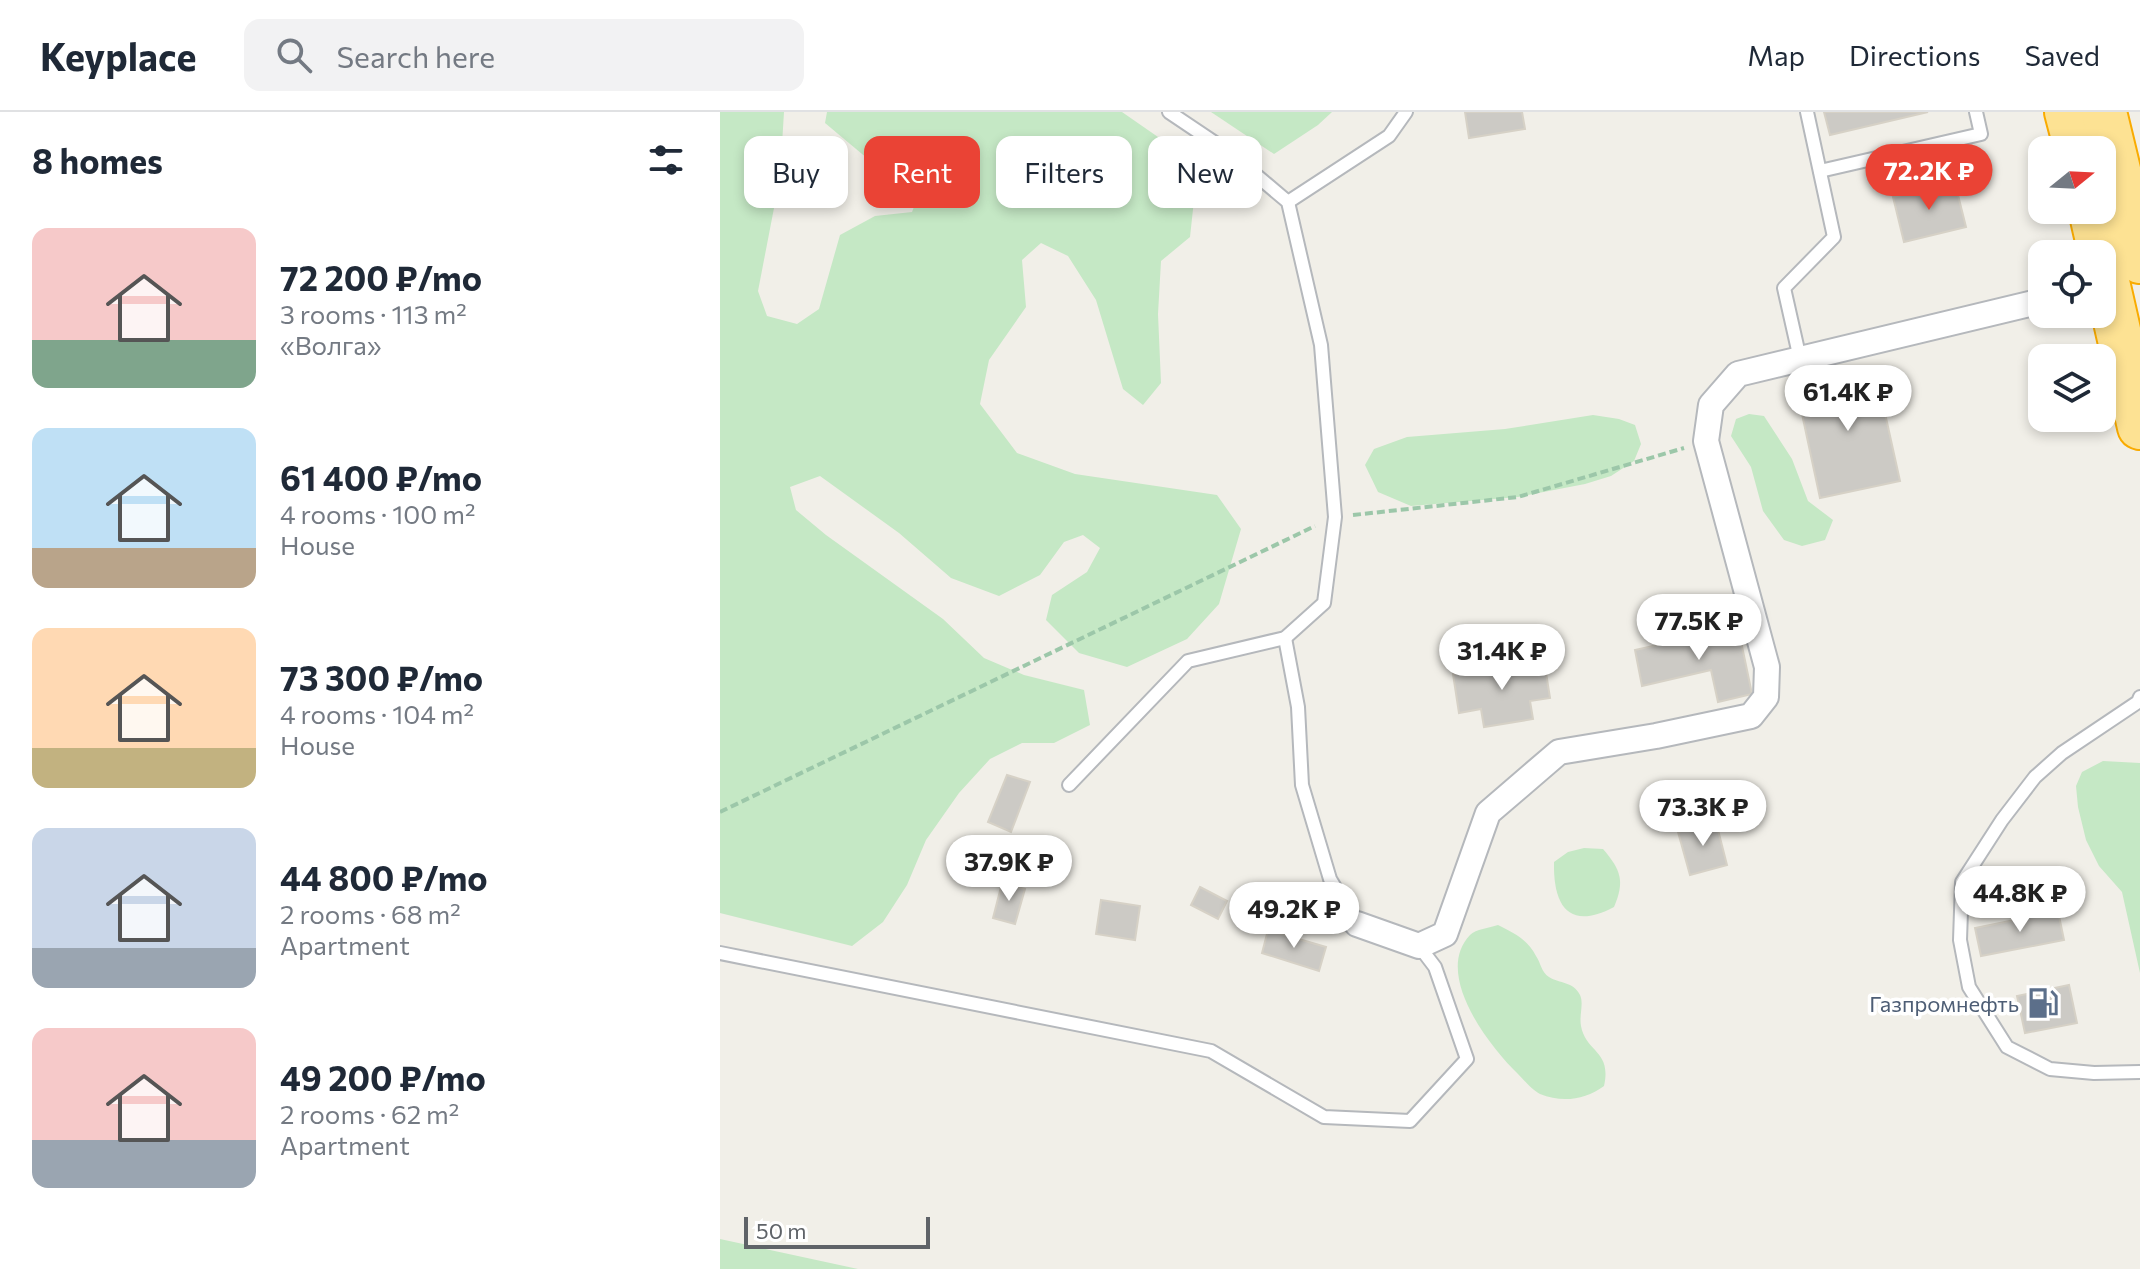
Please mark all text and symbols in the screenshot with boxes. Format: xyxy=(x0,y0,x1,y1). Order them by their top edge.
search box xyxy=(244,19,804,91)
text: Keyplace xyxy=(40,32,196,79)
icon: search xyxy=(272,33,316,77)
text: Search here xyxy=(336,37,495,74)
text: Map xyxy=(1747,38,1805,72)
text: Directions xyxy=(1849,38,1980,72)
text: Saved xyxy=(2024,38,2100,72)
chip: Buy xyxy=(744,136,848,208)
chip: Rent xyxy=(864,136,980,208)
chip: Filters xyxy=(996,136,1132,208)
chip: New xyxy=(1148,136,1262,208)
north arrow xyxy=(2028,136,2116,224)
map controls xyxy=(2028,136,2116,432)
icon: filters xyxy=(644,138,688,182)
text: 8 homes xyxy=(32,139,163,181)
pin: 72.2K ₽ xyxy=(1855,144,2003,212)
text: 72.2K ₽ xyxy=(1883,154,1975,185)
button: locate xyxy=(2028,240,2116,328)
text: 72 200 ₽/mo xyxy=(280,256,482,298)
icon: home xyxy=(96,260,192,356)
text: 3 rooms · 113 m² xyxy=(280,298,467,329)
text: «Волга» xyxy=(280,329,382,360)
button: layers xyxy=(2028,344,2116,432)
pin: 61.4K ₽ xyxy=(1774,365,1922,433)
text: 61.4K ₽ xyxy=(1803,375,1893,406)
text: 61 400 ₽/mo xyxy=(280,456,482,498)
icon: home xyxy=(96,460,192,556)
text: 4 rooms · 100 m² xyxy=(280,498,475,529)
text: House xyxy=(280,529,355,560)
pin: 77.5K ₽ xyxy=(1625,594,1773,662)
text: 77.5K ₽ xyxy=(1655,604,1743,635)
pin: 31.4K ₽ xyxy=(1428,624,1576,692)
text: 31.4K ₽ xyxy=(1457,634,1547,665)
text: 73 300 ₽/mo xyxy=(280,656,483,698)
icon: home xyxy=(96,660,192,756)
text: 4 rooms · 104 m² xyxy=(280,698,474,729)
text: House xyxy=(280,729,355,760)
pin: 73.3K ₽ xyxy=(1629,780,1777,848)
text: 73.3K ₽ xyxy=(1657,790,1749,821)
pin: 37.9K ₽ xyxy=(935,835,1083,903)
text: 37.9K ₽ xyxy=(964,845,1054,876)
text: 44 800 ₽/mo xyxy=(280,856,488,898)
icon: home xyxy=(96,860,192,956)
pin: 44.8K ₽ xyxy=(1946,866,2094,934)
text: 44.8K ₽ xyxy=(1973,876,2067,907)
pin: 49.2K ₽ xyxy=(1220,882,1368,950)
text: 49.2K ₽ xyxy=(1247,892,1341,923)
text: 2 rooms · 68 m² xyxy=(280,898,461,929)
text: Apartment xyxy=(280,929,410,960)
fuel station icon: Газпромнефть xyxy=(2026,986,2060,1020)
place label: Газпромнефть xyxy=(1869,990,2019,1017)
text: 49 200 ₽/mo xyxy=(280,1056,486,1098)
icon: home xyxy=(96,1060,192,1156)
text: 2 rooms · 62 m² xyxy=(280,1098,459,1129)
text: Apartment xyxy=(280,1129,410,1160)
scale bar xyxy=(744,1213,930,1249)
text: 50 m xyxy=(756,1217,806,1244)

